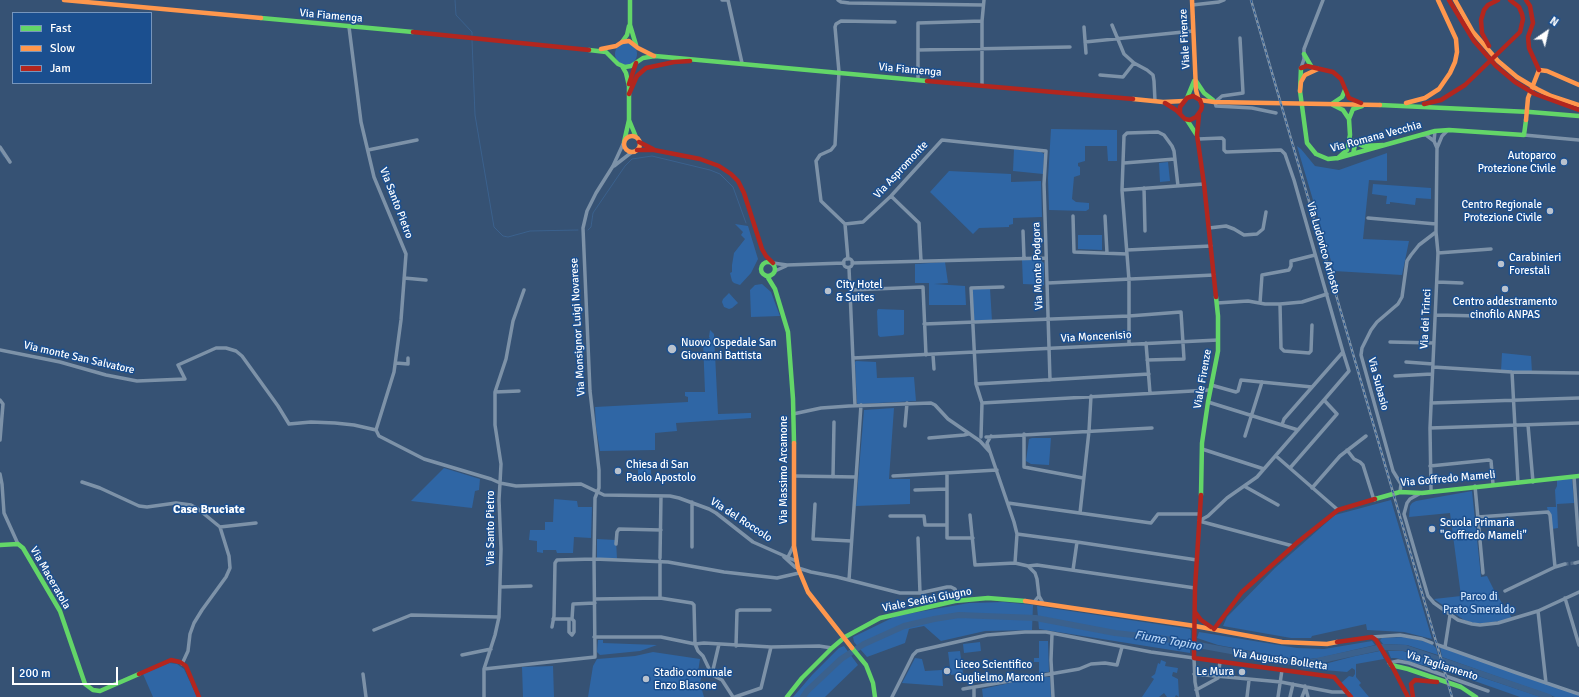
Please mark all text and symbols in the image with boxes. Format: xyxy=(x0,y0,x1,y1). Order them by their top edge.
street label: Via Fiamenga xyxy=(299,7,363,25)
street label: Viale Firenze xyxy=(1177,9,1193,69)
legend xyxy=(12,12,152,84)
north arrow xyxy=(1527,12,1567,52)
text: N xyxy=(1547,14,1561,29)
text: Fast xyxy=(50,21,71,36)
text: Slow xyxy=(50,41,75,56)
text: Jam xyxy=(50,61,71,76)
street label: Via Fiamenga xyxy=(878,61,942,79)
street label: Via Romana Vecchia xyxy=(1329,118,1423,156)
street label: Via Aspromonte xyxy=(871,138,931,202)
place label: Autoparco Protezione Civile xyxy=(1478,149,1556,175)
marker: Autoparco Protezione Civile xyxy=(1559,157,1569,167)
street label: Via Santo Pietro xyxy=(376,166,416,240)
place label: Centro Regionale Protezione Civile xyxy=(1461,198,1542,224)
street label: Via Ludovico Ariosto xyxy=(1304,200,1342,296)
marker: Centro Regionale Protezione Civile xyxy=(1545,206,1555,216)
street label: Via Monte Podgora xyxy=(1030,222,1046,310)
place label: Carabinieri Forestali xyxy=(1509,251,1561,277)
street label: Via Monsignor Luigi Novarese xyxy=(568,257,588,397)
marker: Carabinieri Forestali xyxy=(1496,259,1506,269)
place label: City Hotel & Suites xyxy=(836,278,883,304)
marker: Centro addestramento cinofilo ANPAS xyxy=(1500,284,1510,294)
marker: City Hotel & Suites xyxy=(823,286,833,296)
street label: Via dei Trinci xyxy=(1418,288,1434,350)
place label: Centro addestramento cinofilo ANPAS xyxy=(1453,295,1557,321)
street label: Via Moncenisio xyxy=(1060,329,1132,345)
place label: Nuovo Ospedale San Giovanni Battista xyxy=(681,336,777,362)
street label: Via monte San Salvatore xyxy=(22,339,136,377)
marker: Nuovo Ospedale San Giovanni Battista xyxy=(666,343,678,355)
street label: Viale Firenze xyxy=(1191,348,1215,410)
street label: Via Subasio xyxy=(1365,356,1391,412)
street label: Via Massimo Arcamone xyxy=(777,416,791,524)
place label: Chiesa di San Paolo Apostolo xyxy=(626,458,696,484)
marker: Chiesa di San Paolo Apostolo xyxy=(613,466,623,476)
street label: Via Goffredo Mameli xyxy=(1400,468,1496,490)
street label: Via Santo Pietro xyxy=(484,490,498,566)
street label: Via del Roccolo xyxy=(708,495,774,545)
district label: Case Bruciate xyxy=(173,503,245,517)
place label: Scuola Primaria "Goffredo Mameli" xyxy=(1440,516,1527,542)
marker: Scuola Primaria "Goffredo Mameli" xyxy=(1427,524,1437,534)
street label: Via Maceratola xyxy=(27,544,73,612)
street label: Viale Sedici Giugno xyxy=(881,585,973,615)
park label: Parco di Prato Smeraldo xyxy=(1443,590,1515,616)
water label: Fiume Topino xyxy=(1133,628,1203,654)
street label: Via Augusto Bolletta xyxy=(1232,647,1328,673)
street label: Via Tagliamento xyxy=(1404,648,1480,684)
place label: Liceo Scientifico Guglielmo Marconi xyxy=(955,658,1044,684)
scale bar xyxy=(14,659,120,685)
place label: Le Mura xyxy=(1196,665,1234,679)
text: 200 m xyxy=(19,666,51,681)
place label: Stadio comunale Enzo Blasone xyxy=(654,666,732,692)
marker: Liceo Scientifico Guglielmo Marconi xyxy=(942,666,952,676)
marker: Le Mura xyxy=(1237,667,1247,677)
marker: Stadio comunale Enzo Blasone xyxy=(641,674,651,684)

